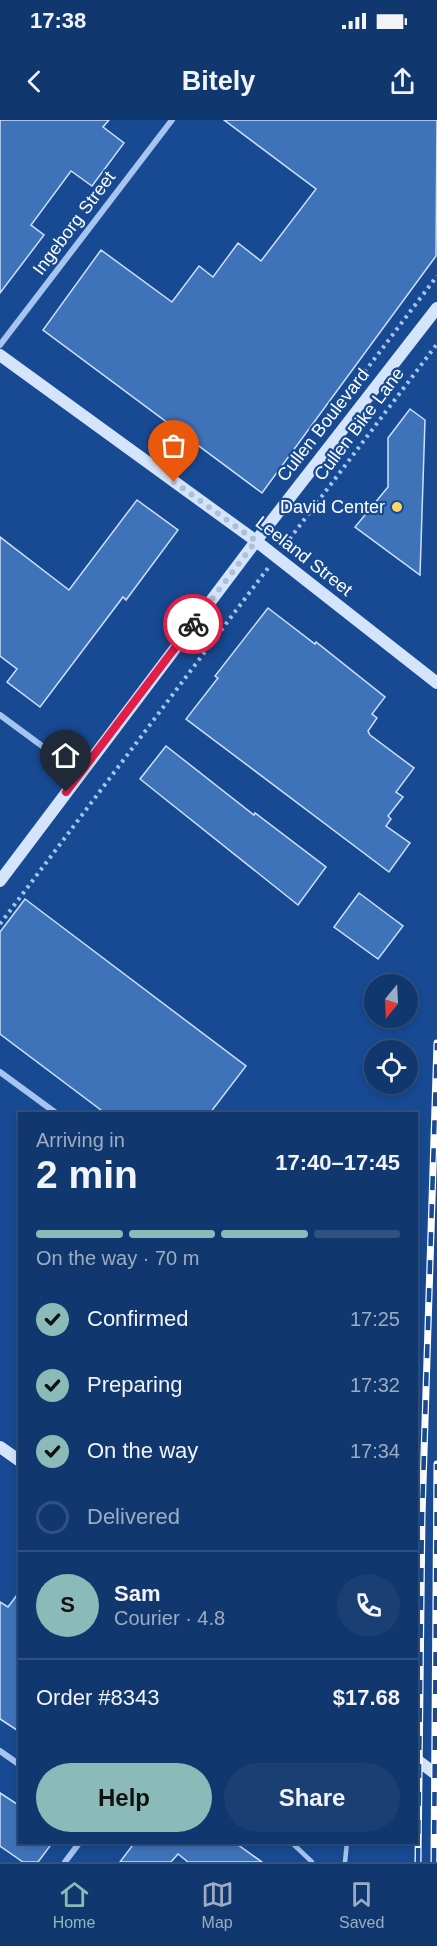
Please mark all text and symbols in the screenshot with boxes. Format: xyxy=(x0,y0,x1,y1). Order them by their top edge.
text: 17:38 xyxy=(30,8,86,33)
icon: back xyxy=(18,65,51,98)
icon: share xyxy=(386,65,419,98)
text: Bitely xyxy=(182,66,255,96)
street label: Ingeborg Street xyxy=(29,167,119,279)
street label: Cullen Bike Lane xyxy=(310,364,408,484)
street label: Cullen Boulevard xyxy=(273,365,373,485)
pin xyxy=(148,420,199,482)
icon: bag xyxy=(157,429,190,462)
place label: David Center xyxy=(280,497,385,517)
marker: David Center xyxy=(390,500,404,514)
street label: Leeland Street xyxy=(252,512,356,600)
courier xyxy=(163,594,223,654)
icon: bike xyxy=(177,608,210,641)
pin xyxy=(40,730,91,792)
icon: home xyxy=(49,739,82,772)
north arrow xyxy=(364,974,418,1028)
map controls xyxy=(364,974,418,1094)
button: locate xyxy=(364,1040,418,1094)
text: Arriving in xyxy=(36,1129,125,1151)
text: 17:40–17:45 xyxy=(275,1150,400,1175)
text: 2 min xyxy=(36,1153,138,1196)
text: On the way · 70 m xyxy=(36,1247,199,1269)
icon: check xyxy=(36,1303,69,1336)
text: Confirmed xyxy=(87,1306,188,1331)
text: 17:25 xyxy=(350,1308,400,1330)
icon: check xyxy=(36,1369,69,1402)
text: Preparing xyxy=(87,1372,182,1397)
text: 17:32 xyxy=(350,1374,400,1396)
icon: check xyxy=(36,1435,69,1468)
text: On the way xyxy=(87,1438,198,1463)
text: 17:34 xyxy=(350,1440,400,1462)
text: Delivered xyxy=(87,1504,180,1529)
button: phone xyxy=(337,1574,400,1637)
text: Sam xyxy=(114,1581,160,1606)
text: S xyxy=(60,1592,75,1617)
text: Courier · 4.8 xyxy=(114,1607,225,1629)
text: Order #8343 xyxy=(36,1685,160,1710)
text: $17.68 xyxy=(333,1685,400,1710)
button: Help xyxy=(36,1763,212,1832)
button: Share xyxy=(224,1763,400,1832)
tab: Home xyxy=(53,1878,95,1932)
tab: Map xyxy=(201,1878,234,1932)
tab: Saved xyxy=(339,1878,384,1932)

